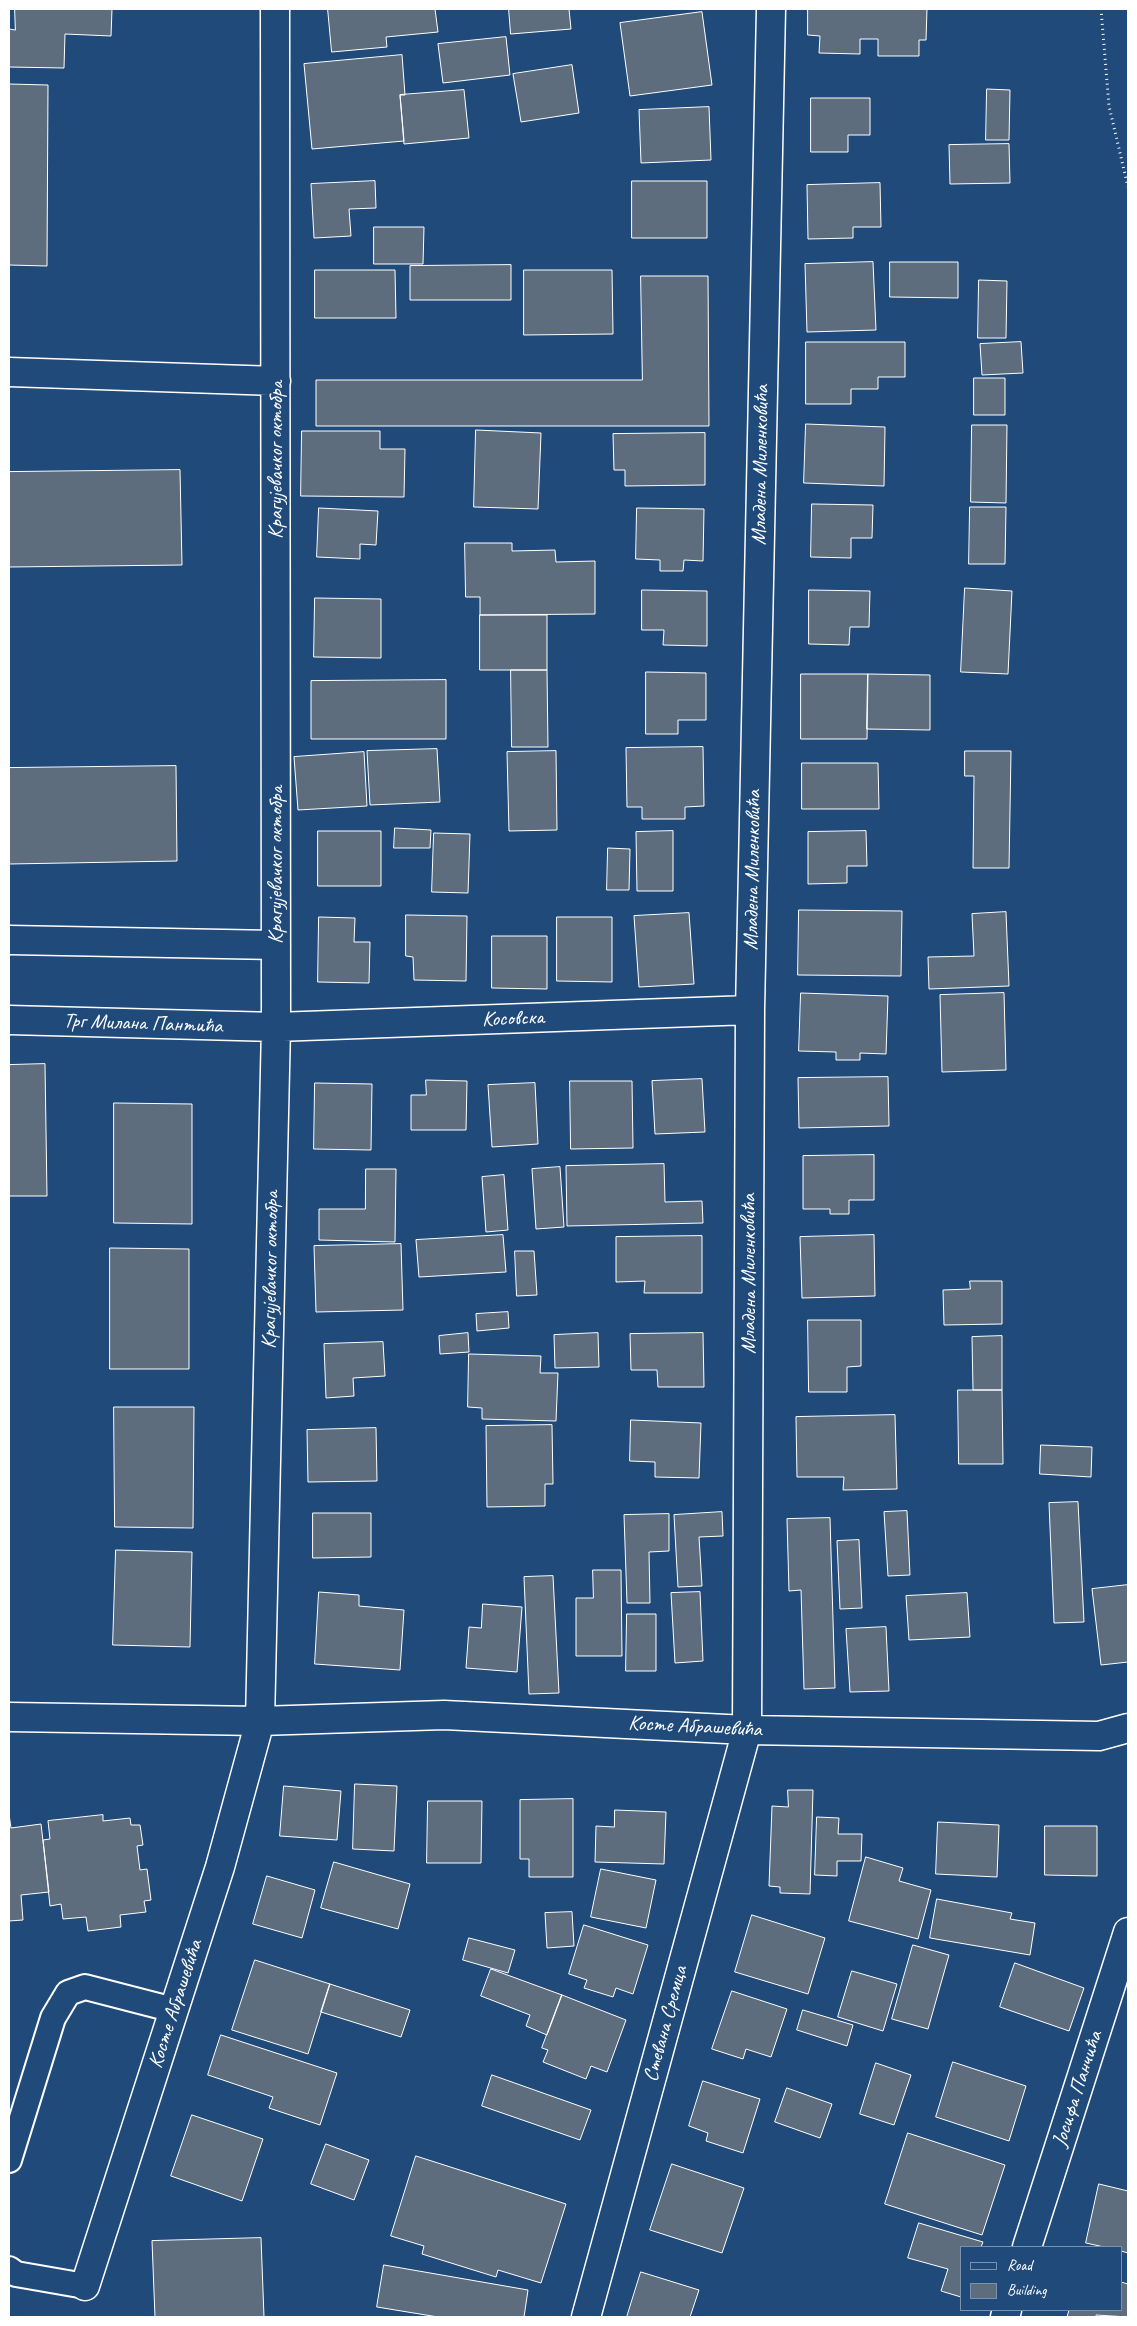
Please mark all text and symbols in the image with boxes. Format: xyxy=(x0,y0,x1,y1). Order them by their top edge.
street label: Крагујевачког октобра xyxy=(263,381,289,539)
street label: Младена Миленковића xyxy=(747,385,775,545)
street label: Крагујевачког октобра xyxy=(263,786,289,944)
street label: Младена Миленковића xyxy=(739,790,767,950)
street label: Косовска xyxy=(482,1005,544,1033)
street label: Трг Милана Пантића xyxy=(63,1009,223,1039)
street label: Крагујевачког октобра xyxy=(257,1191,285,1349)
street label: Младена Миленковића xyxy=(736,1194,762,1354)
street label: Косте Абрашевића xyxy=(628,1711,762,1743)
street label: Косте Абрашевића xyxy=(143,1937,209,2071)
street label: Стевана Сремца xyxy=(639,1964,693,2084)
street label: Јосифа Панчића xyxy=(1047,2028,1109,2150)
legend xyxy=(960,2246,1122,2311)
text: Road xyxy=(1007,2256,1032,2275)
text: Building xyxy=(1007,2281,1046,2300)

